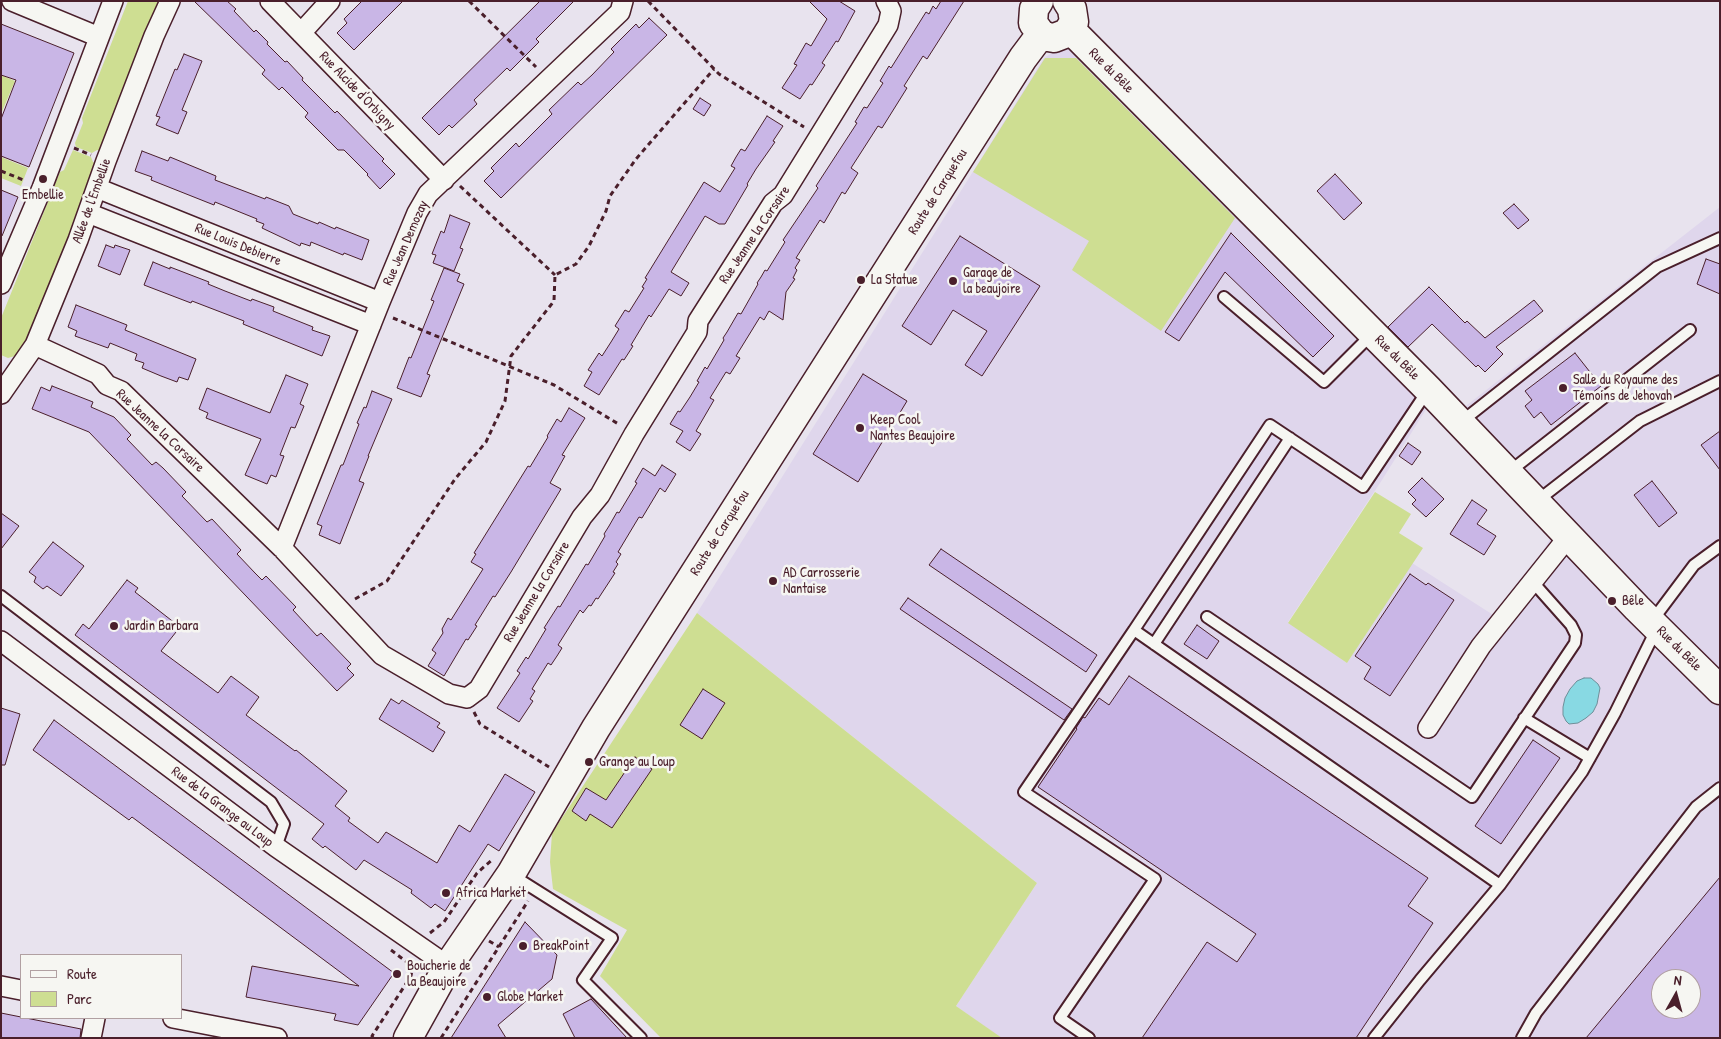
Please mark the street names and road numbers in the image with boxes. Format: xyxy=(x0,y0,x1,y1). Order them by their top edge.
street label: Rue du Bêle xyxy=(1085,45,1137,97)
street label: Rue Alcide d'Orbigny xyxy=(315,48,399,134)
street label: Route de Carquefou xyxy=(905,146,971,238)
street label: Allée de l'Embellie xyxy=(69,156,115,246)
street label: Rue Jeanne la Corsaire xyxy=(716,183,794,287)
street label: Rue Jean Demozay xyxy=(380,198,432,288)
street label: Rue Louis Debierre xyxy=(192,220,284,270)
street label: Rue du Bêle xyxy=(1371,332,1423,384)
street label: Rue Jeanne la Corsaire xyxy=(112,386,208,476)
street label: Route de Carquefou xyxy=(687,487,753,579)
street label: Rue Jeanne la Corsaire xyxy=(500,539,574,645)
street label: Rue du Bêle xyxy=(1653,623,1705,675)
street label: Rue de la Grange au Loup xyxy=(168,763,276,851)

